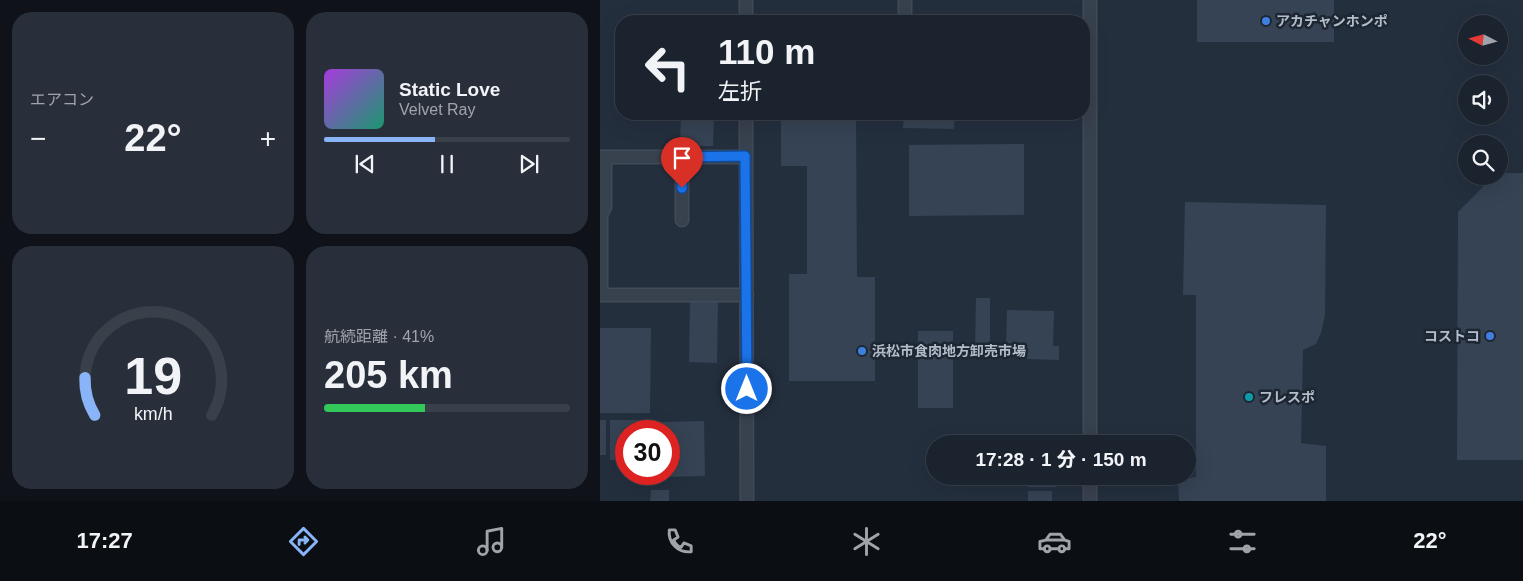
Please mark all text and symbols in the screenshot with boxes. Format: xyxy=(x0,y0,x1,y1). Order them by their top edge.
place label: アカチャンホンポ xyxy=(1276,13,1388,29)
marker: アカチャンホンポ xyxy=(1260,15,1272,27)
north arrow xyxy=(1458,15,1508,65)
map controls xyxy=(1458,15,1508,185)
text: 110 m xyxy=(718,32,815,71)
icon: left xyxy=(635,35,700,100)
button: sound xyxy=(1458,75,1508,125)
text: Static Love xyxy=(399,79,500,100)
text: 左折 xyxy=(718,79,762,104)
text: エアコン xyxy=(30,91,94,108)
text: Velvet Ray xyxy=(399,101,475,118)
text: 22° xyxy=(124,117,182,159)
text: − xyxy=(30,123,46,154)
text: + xyxy=(260,123,276,154)
button: search xyxy=(1458,135,1508,185)
pin xyxy=(661,137,703,188)
icon: arrive xyxy=(668,144,696,172)
icon: previous xyxy=(351,150,379,178)
icon: pause xyxy=(433,150,461,178)
icon: next xyxy=(515,150,543,178)
text: 航続距離 · 41% xyxy=(324,328,434,345)
place label: コストコ xyxy=(1424,328,1480,344)
marker: コストコ xyxy=(1484,330,1496,342)
place label: 浜松市食肉地方卸売市場 xyxy=(872,343,1026,359)
marker: 浜松市食肉地方卸売市場 xyxy=(856,345,868,357)
text: 19 xyxy=(124,347,182,405)
text: 205 km xyxy=(324,354,453,396)
position arrow xyxy=(720,362,772,414)
place label: フレスポ xyxy=(1259,389,1315,405)
marker: フレスポ xyxy=(1243,391,1255,403)
text: km/h xyxy=(134,404,172,424)
speed limit sign: 30 xyxy=(615,420,680,485)
text: 17:28 · 1 分 · 150 m xyxy=(975,449,1147,470)
icon: directions xyxy=(286,524,321,559)
icon: music xyxy=(474,524,509,559)
icon: phone xyxy=(662,524,697,559)
icon: climate xyxy=(849,524,884,559)
icon: car xyxy=(1037,524,1072,559)
icon: filters xyxy=(1225,524,1260,559)
text: 17:27 xyxy=(76,528,133,553)
text: 22° xyxy=(1413,528,1446,553)

